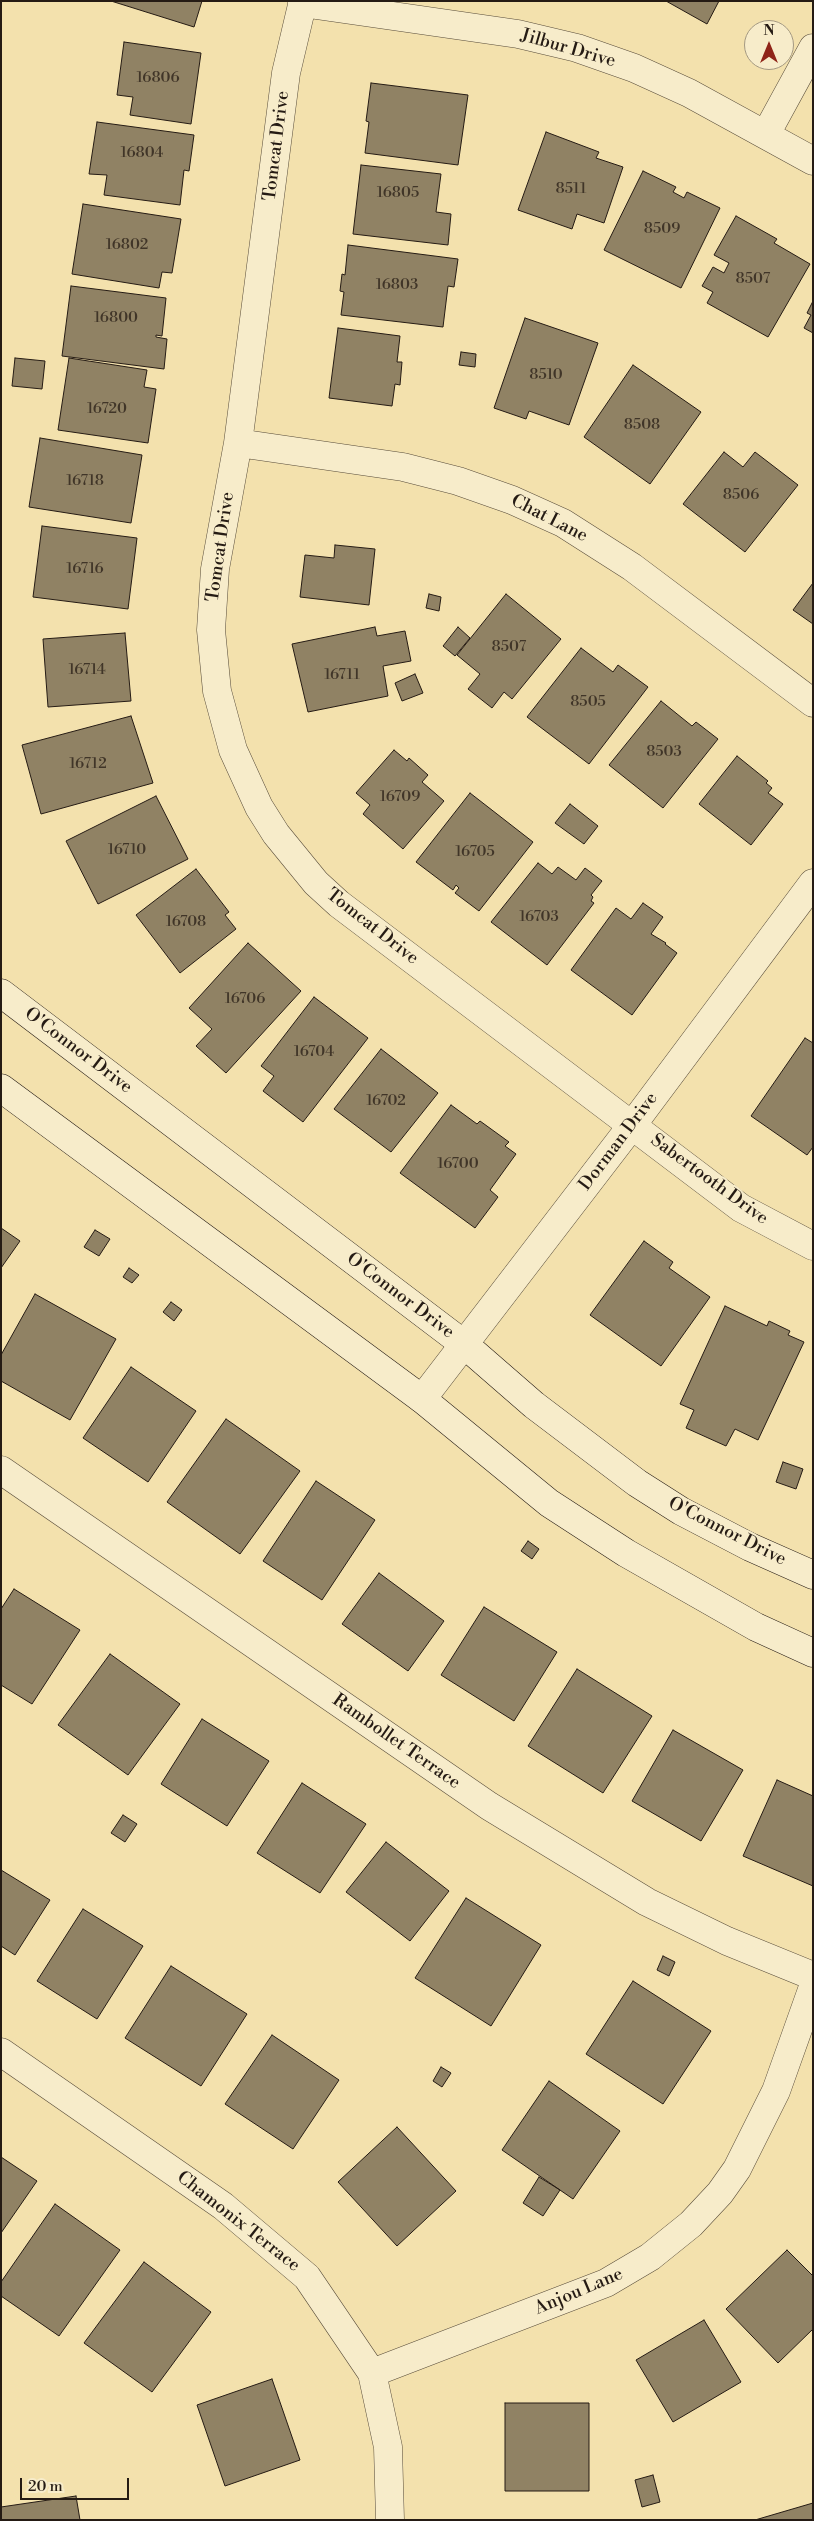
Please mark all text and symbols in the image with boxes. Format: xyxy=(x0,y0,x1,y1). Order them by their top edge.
north arrow xyxy=(744,20,794,70)
text: N xyxy=(763,22,775,40)
street label: Jilbur Drive xyxy=(518,25,618,73)
house number: 16806 xyxy=(136,69,180,87)
street label: Tomcat Drive xyxy=(260,90,294,202)
house number: 16804 xyxy=(120,144,164,162)
house number: 8511 xyxy=(556,180,586,198)
house number: 16805 xyxy=(377,184,419,202)
house number: 8509 xyxy=(644,220,680,238)
house number: 16802 xyxy=(106,236,148,254)
house number: 8507 xyxy=(736,270,770,288)
house number: 16803 xyxy=(376,276,418,294)
house number: 16800 xyxy=(94,309,138,327)
house number: 8510 xyxy=(529,366,563,384)
house number: 16720 xyxy=(87,400,127,418)
house number: 8508 xyxy=(624,416,660,434)
house number: 16718 xyxy=(66,472,104,490)
house number: 8506 xyxy=(723,486,759,504)
street label: Tomcat Drive xyxy=(203,491,239,603)
street label: Chat Lane xyxy=(507,491,591,547)
house number: 16716 xyxy=(66,560,104,578)
house number: 8507 xyxy=(492,638,526,656)
house number: 16714 xyxy=(68,661,106,679)
house number: 16711 xyxy=(324,666,360,684)
house number: 8505 xyxy=(570,693,606,711)
house number: 8503 xyxy=(646,743,682,761)
house number: 16712 xyxy=(69,755,107,773)
house number: 16709 xyxy=(380,788,420,806)
house number: 16710 xyxy=(108,841,146,859)
house number: 16705 xyxy=(455,843,495,861)
street label: Tomcat Drive xyxy=(322,884,422,970)
house number: 16703 xyxy=(519,908,559,926)
house number: 16708 xyxy=(166,913,206,931)
house number: 16706 xyxy=(225,990,265,1008)
street label: O'Connor Drive xyxy=(20,1003,136,1099)
house number: 16704 xyxy=(294,1043,334,1061)
street label: Dorman Drive xyxy=(575,1089,663,1195)
house number: 16702 xyxy=(366,1092,406,1110)
street label: Sabertooth Drive xyxy=(646,1130,772,1230)
house number: 16700 xyxy=(437,1155,479,1173)
street label: O'Connor Drive xyxy=(342,1248,458,1344)
street label: O'Connor Drive xyxy=(664,1493,790,1571)
street label: Rambollet Terrace xyxy=(328,1690,464,1794)
street label: Chamonix Terrace xyxy=(172,2167,304,2277)
street label: Anjou Lane xyxy=(532,2264,626,2320)
scale bar xyxy=(22,2468,131,2500)
text: 20 m xyxy=(28,2477,63,2496)

